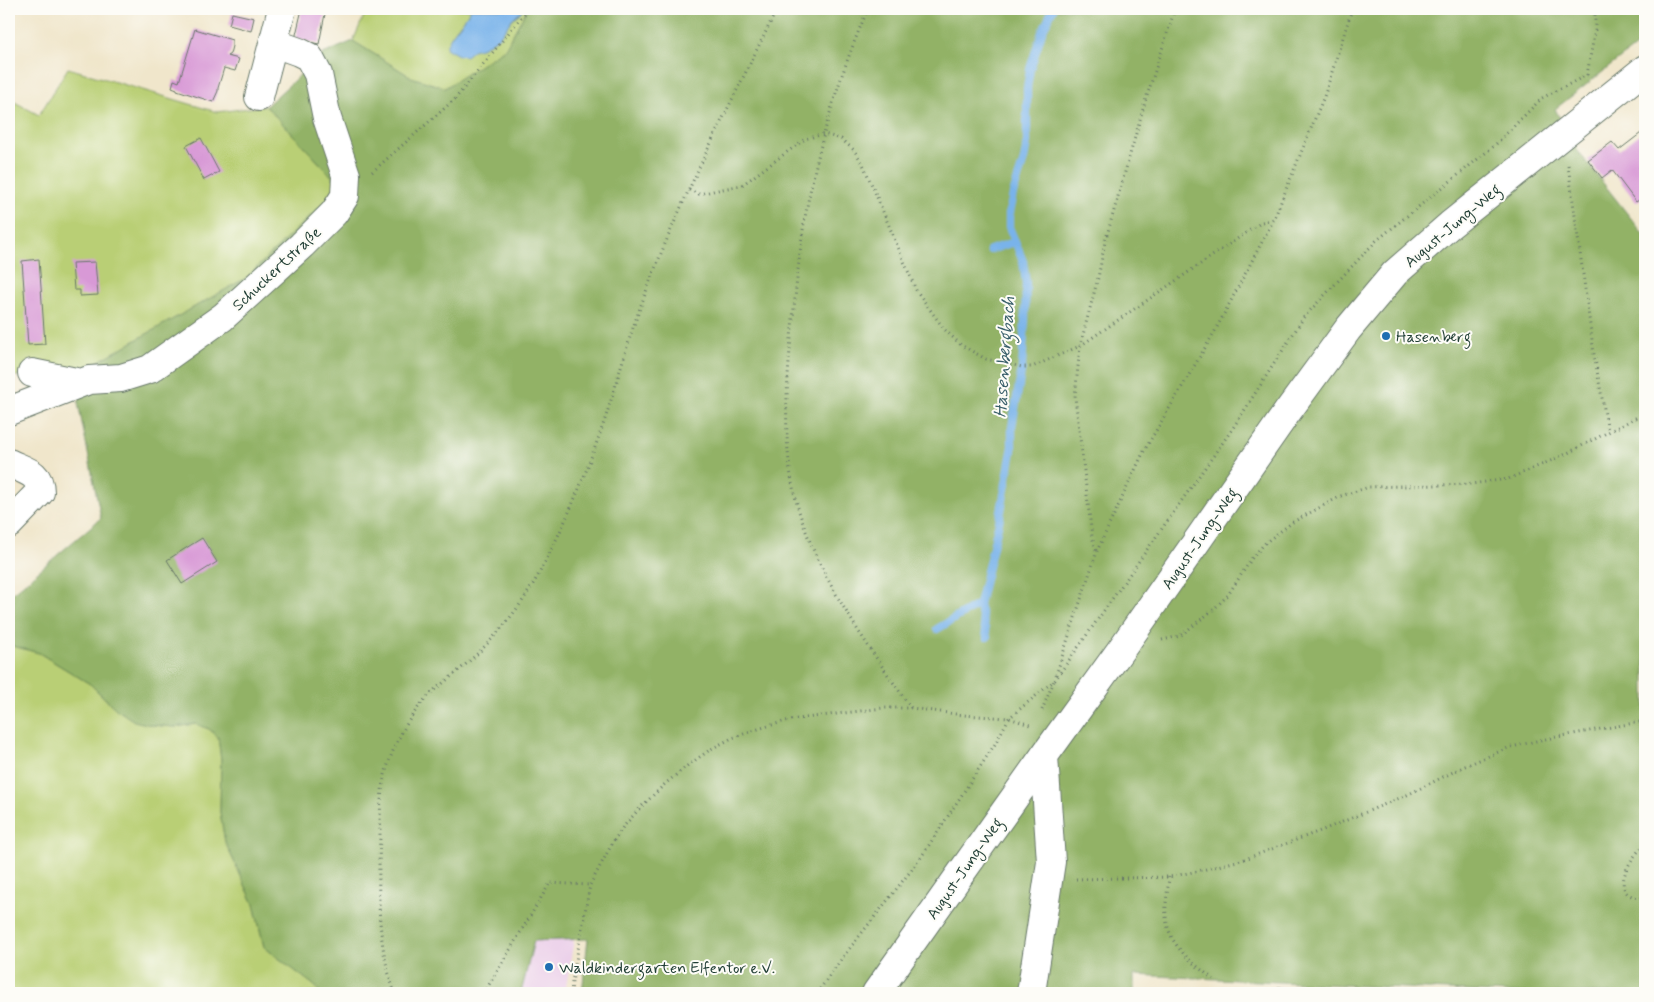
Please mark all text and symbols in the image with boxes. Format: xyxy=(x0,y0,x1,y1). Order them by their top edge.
street label: August-Jung-Weg xyxy=(1400,180,1506,274)
street label: Schuckertstraße xyxy=(228,222,326,316)
water label: Hasenbergbach xyxy=(989,295,1023,419)
place label: Hasenberg xyxy=(1396,327,1471,349)
marker: Hasenberg xyxy=(1380,330,1392,342)
street label: August-Jung-Weg xyxy=(1157,484,1244,595)
street label: August-Jung-Weg xyxy=(922,814,1009,925)
place label: Waldkindergarten Elfentor e.V. xyxy=(559,958,775,980)
marker: Waldkindergarten Elfentor e.V. xyxy=(543,961,555,973)

